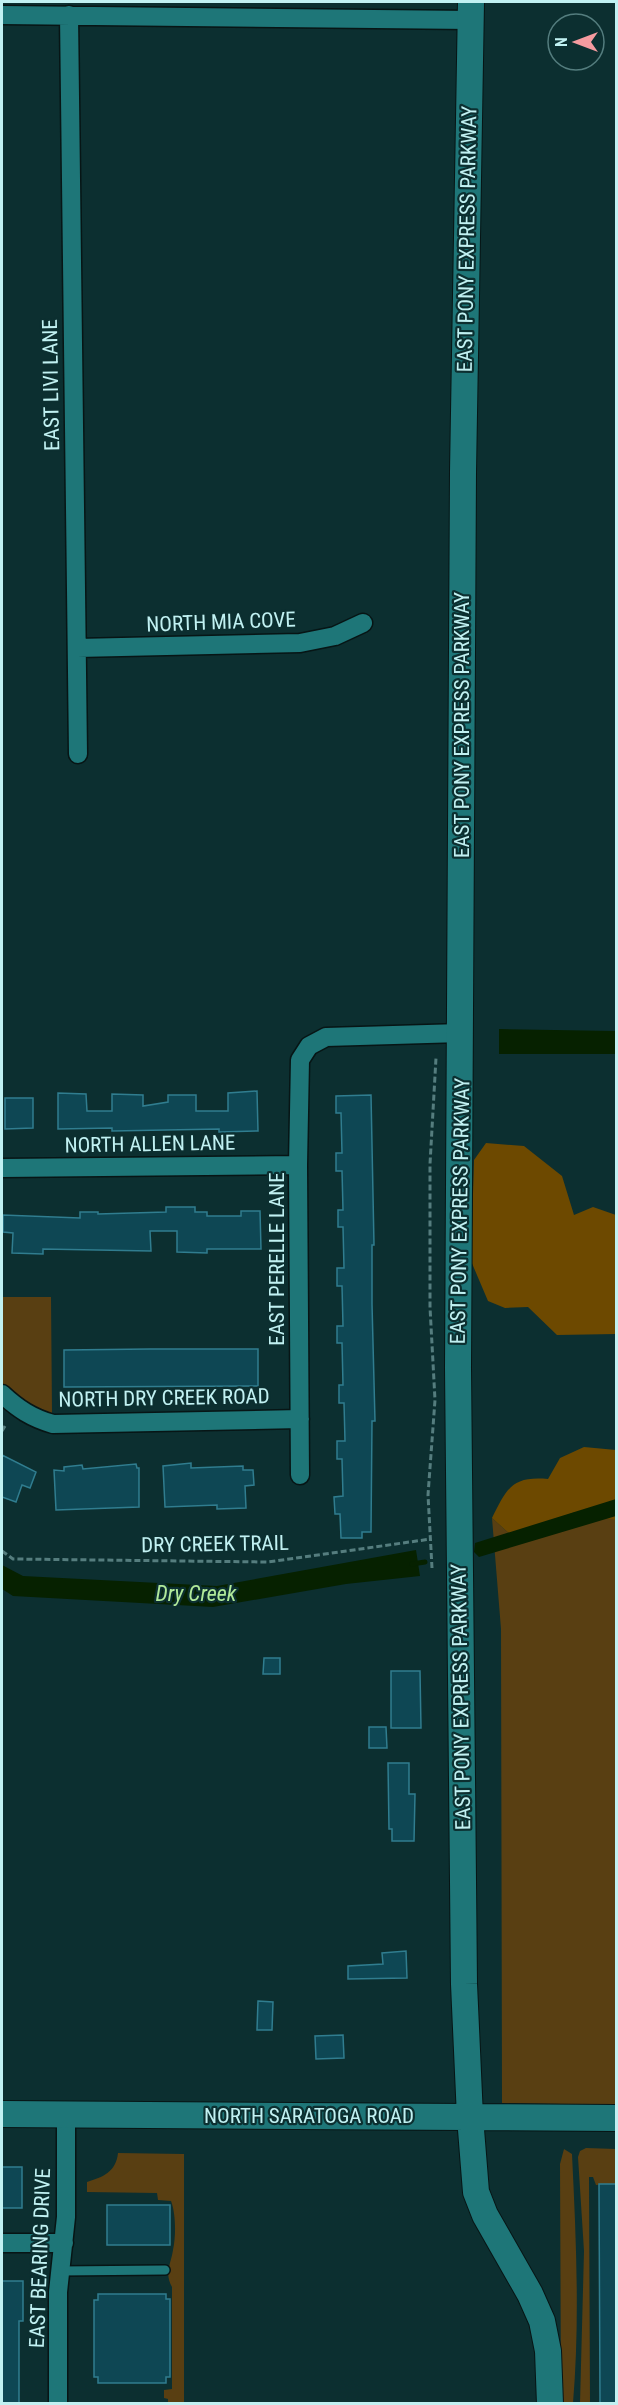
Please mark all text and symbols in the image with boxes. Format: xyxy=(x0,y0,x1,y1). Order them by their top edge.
north arrow xyxy=(546,12,606,72)
text: N xyxy=(552,37,571,47)
street label: EAST PONY EXPRESS PARKWAY xyxy=(453,106,481,372)
street label: EAST LIVI LANE xyxy=(38,319,64,451)
street label: EAST PONY EXPRESS PARKWAY xyxy=(450,592,474,858)
street label: NORTH MIA COVE xyxy=(146,607,296,637)
street label: EAST PONY EXPRESS PARKWAY xyxy=(446,1078,474,1344)
street label: NORTH ALLEN LANE xyxy=(64,1131,236,1157)
street label: EAST PERELLE LANE xyxy=(265,1172,289,1346)
street label: NORTH DRY CREEK ROAD xyxy=(58,1384,270,1412)
street label: DRY CREEK TRAIL xyxy=(141,1531,289,1557)
street label: EAST PONY EXPRESS PARKWAY xyxy=(447,1564,475,1830)
water label: Dry Creek xyxy=(156,1581,237,1606)
street label: NORTH SARATOGA ROAD xyxy=(204,2104,414,2128)
street label: EAST BEARING DRIVE xyxy=(25,2168,55,2348)

